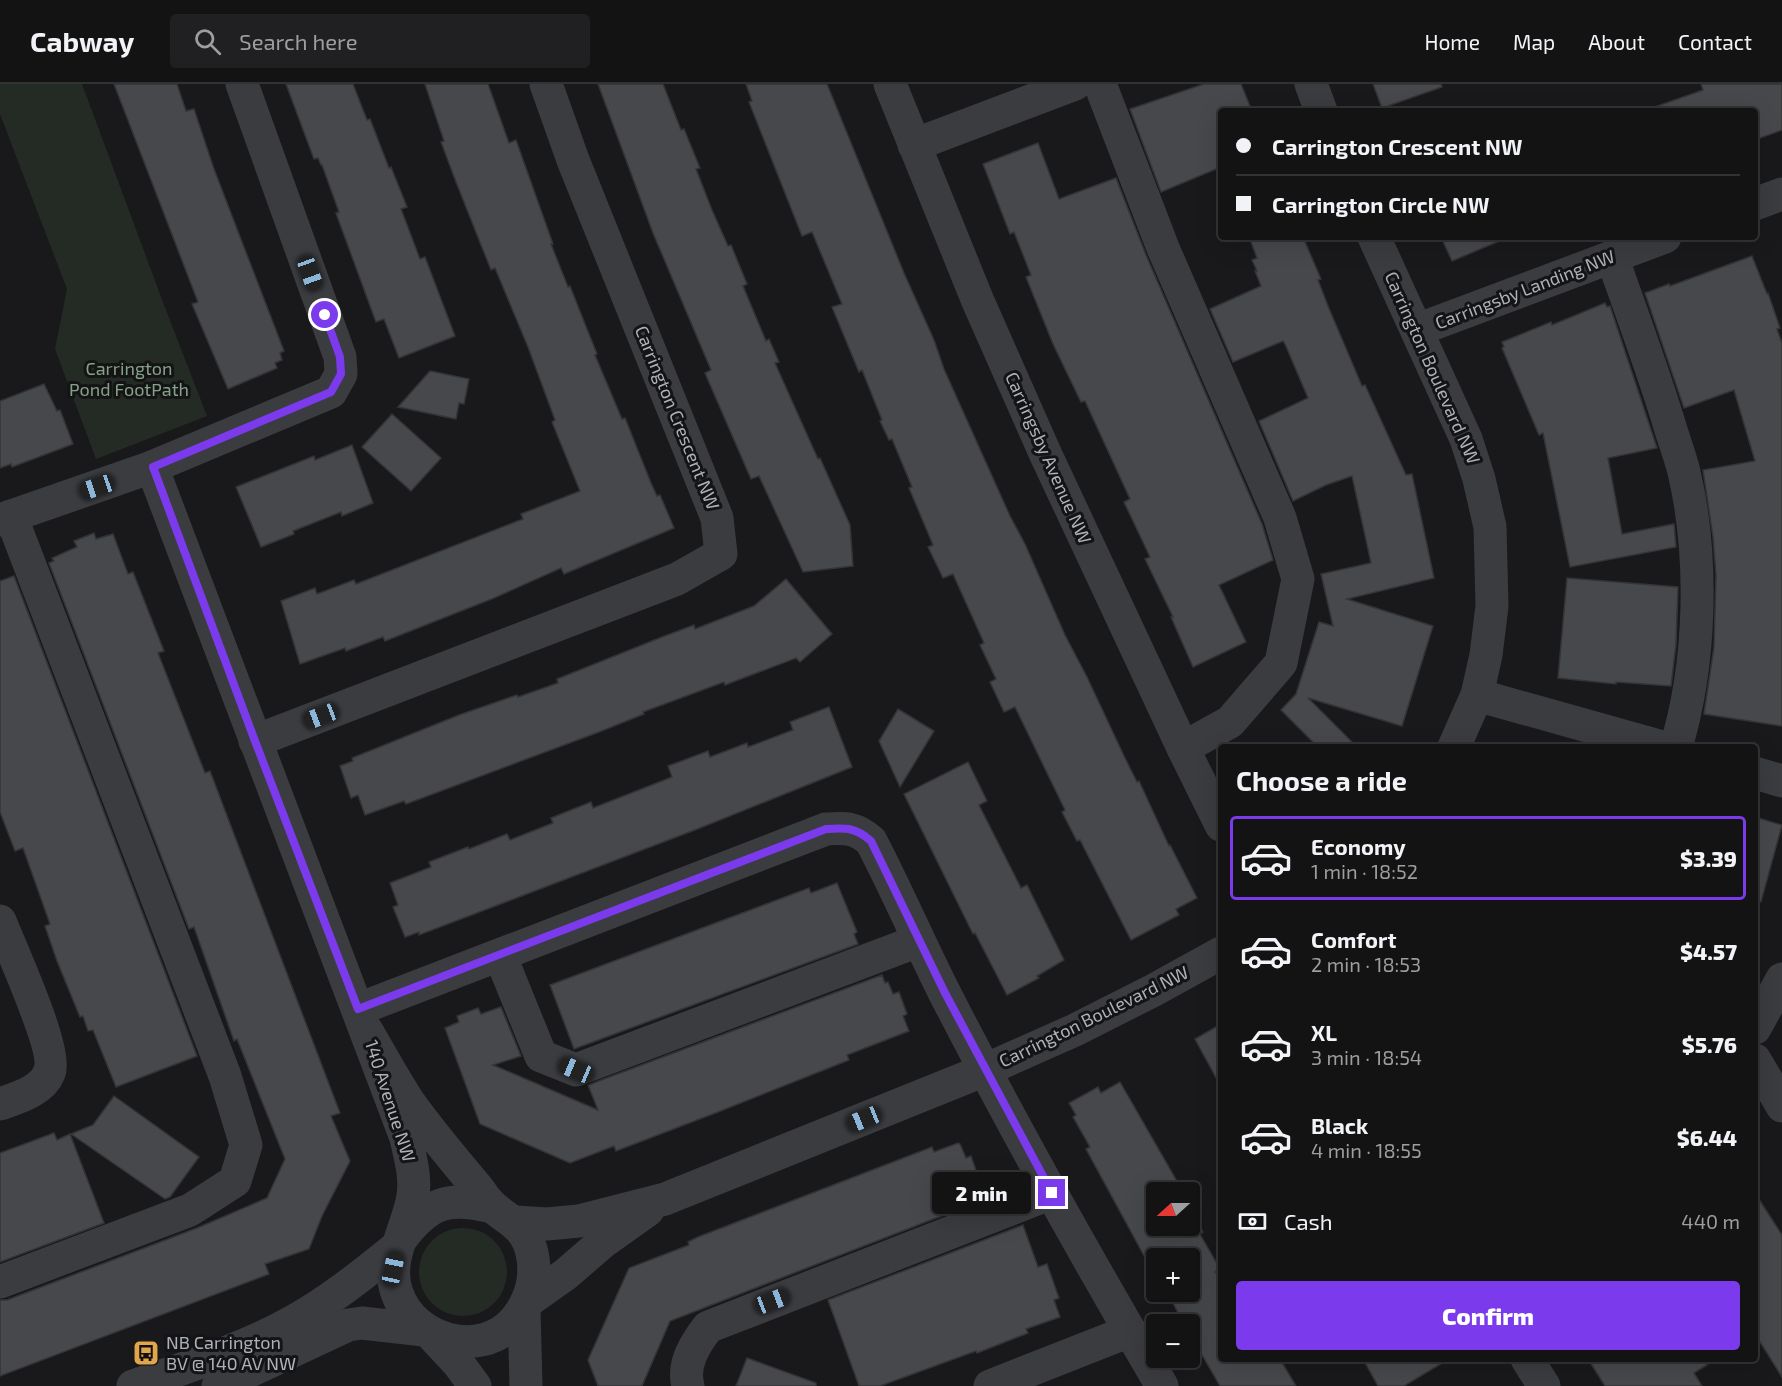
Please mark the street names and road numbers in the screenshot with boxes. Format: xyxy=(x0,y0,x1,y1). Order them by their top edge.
street label: Carringsby Landing NW xyxy=(1432,245,1618,333)
street label: Carrington Boulevard NW xyxy=(1381,268,1485,467)
street label: Carrington Crescent NW xyxy=(631,322,725,513)
street label: Carringsby Avenue NW xyxy=(1001,368,1097,547)
street label: Carrington Boulevard NW xyxy=(995,961,1192,1072)
street label: 140 Avenue NW xyxy=(361,1037,421,1164)

